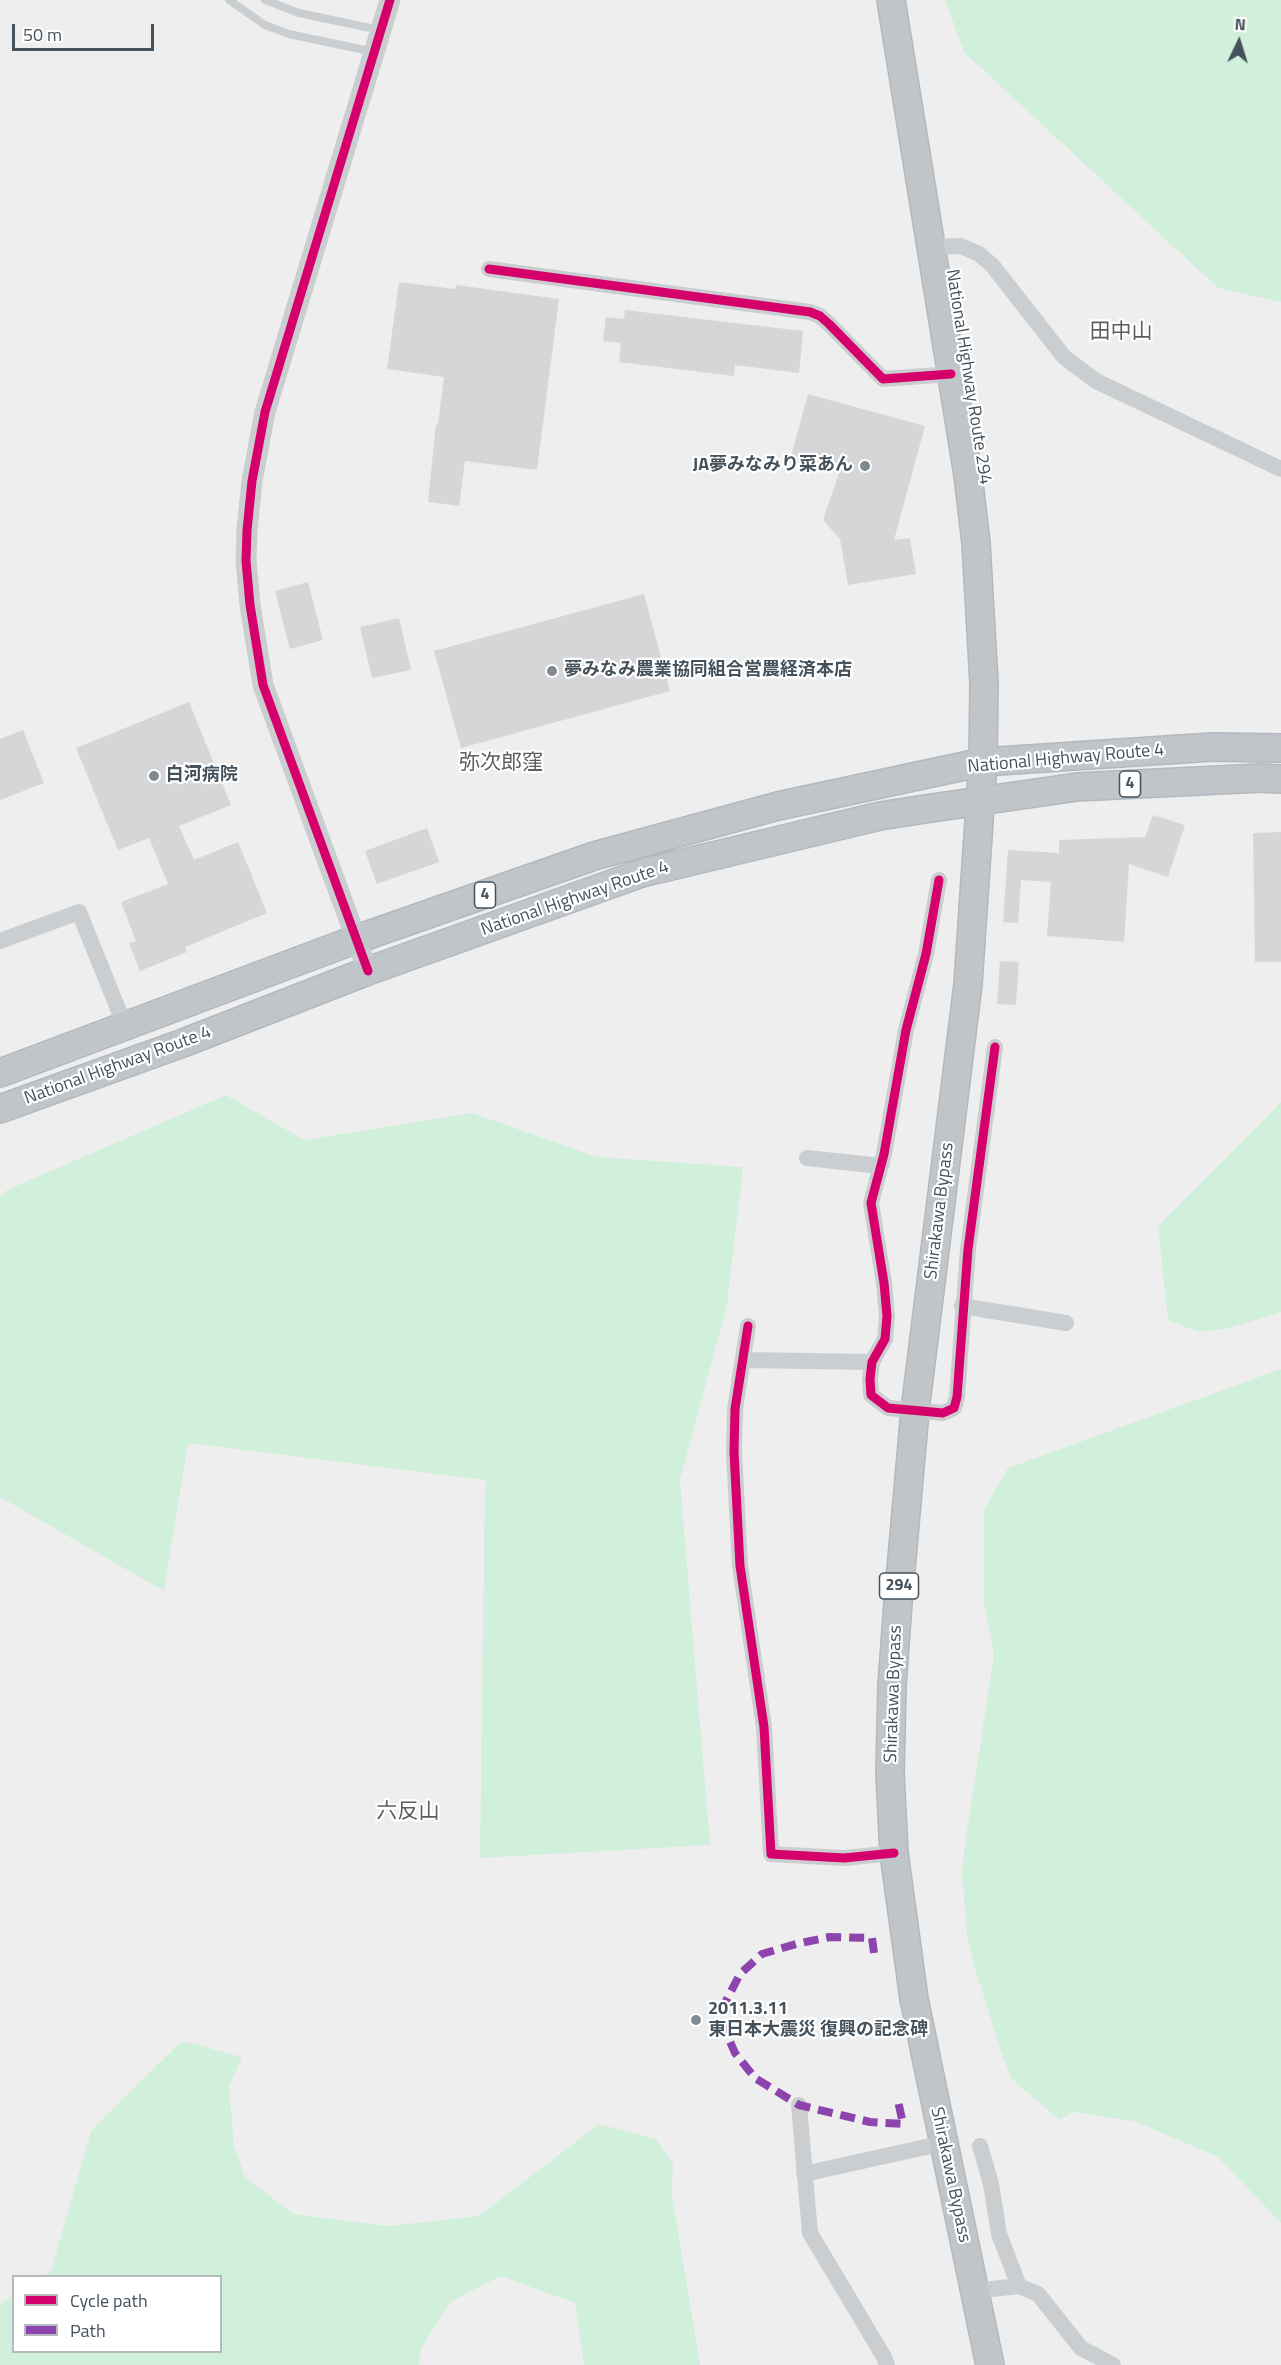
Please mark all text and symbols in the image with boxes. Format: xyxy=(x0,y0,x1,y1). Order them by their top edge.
scale bar xyxy=(15,12,158,50)
north arrow xyxy=(1209,12,1269,72)
text: N xyxy=(1234,12,1247,36)
text: 50 m xyxy=(23,21,62,48)
street label: National Highway Route 294 xyxy=(940,268,996,486)
district label: 田中山 xyxy=(1090,320,1152,346)
place label: JA夢みなみり菜あん xyxy=(693,455,853,477)
marker: JA夢みなみり菜あん xyxy=(858,459,872,473)
place label: 夢みなみ農業協同組合営農経済本店 xyxy=(564,660,852,682)
marker: 夢みなみ農業協同組合営農経済本店 xyxy=(545,664,559,678)
street label: National Highway Route 4 xyxy=(967,740,1165,778)
district label: 弥次郎窪 xyxy=(459,751,543,777)
place label: 白河病院 xyxy=(166,765,238,787)
marker: 白河病院 xyxy=(147,769,161,783)
road number: 4 xyxy=(1120,771,1140,797)
street label: National Highway Route 4 xyxy=(478,857,672,941)
road number: 4 xyxy=(474,882,496,908)
street label: National Highway Route 4 xyxy=(22,1022,214,1110)
street label: Shirakawa Bypass xyxy=(921,1141,959,1281)
road number: 294 xyxy=(880,1573,918,1599)
street label: Shirakawa Bypass xyxy=(881,1625,907,1763)
district label: 六反山 xyxy=(377,1800,439,1826)
place label: 2011.3.11 東日本大震災 復興の記念碑 xyxy=(708,1999,928,2042)
marker: 2011.3.11 東日本大震災 復興の記念碑 xyxy=(689,2013,703,2027)
street label: Shirakawa Bypass xyxy=(925,2105,975,2245)
legend xyxy=(12,2275,222,2353)
text: Cycle path xyxy=(70,2287,148,2314)
text: Path xyxy=(70,2317,106,2344)

